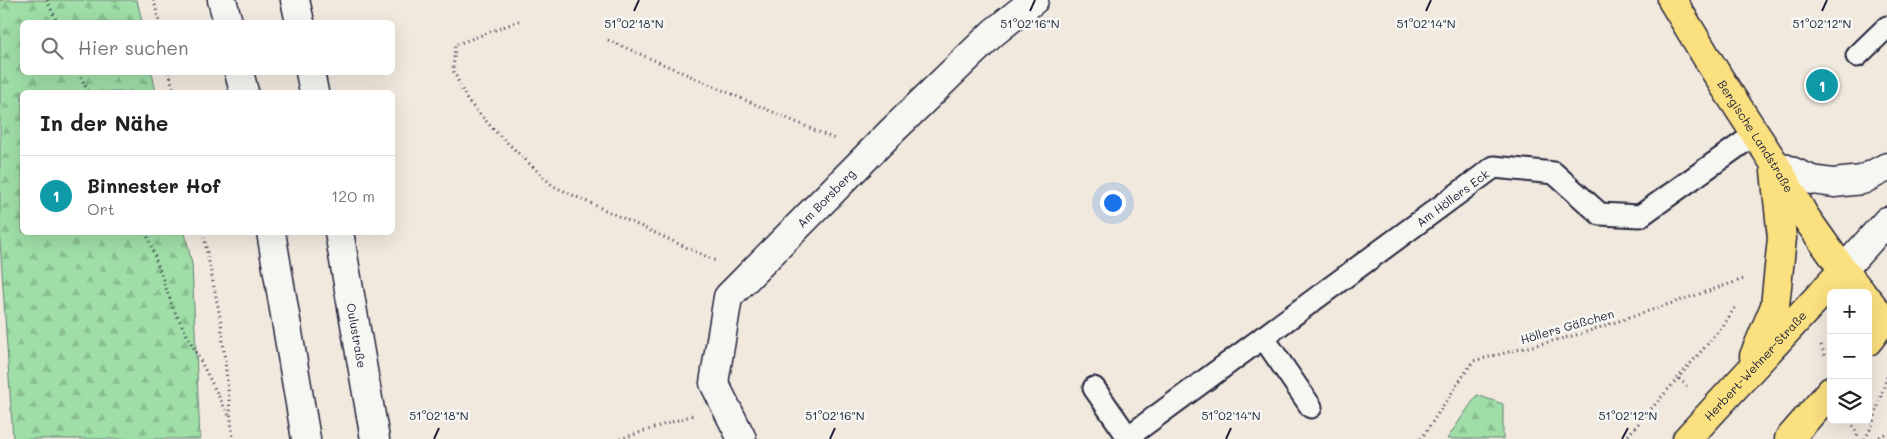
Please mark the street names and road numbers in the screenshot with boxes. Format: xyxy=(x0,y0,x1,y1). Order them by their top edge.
street label: Bergische Landstraße xyxy=(1714,77,1798,195)
street label: Am Borsberg xyxy=(793,165,858,231)
street label: Am Höllers Eck xyxy=(1413,165,1492,230)
street label: Oulustraße xyxy=(344,302,370,369)
street label: Höllers Gäßchen xyxy=(1518,305,1616,347)
street label: Herbert-Wehner-Straße xyxy=(1700,307,1810,424)

